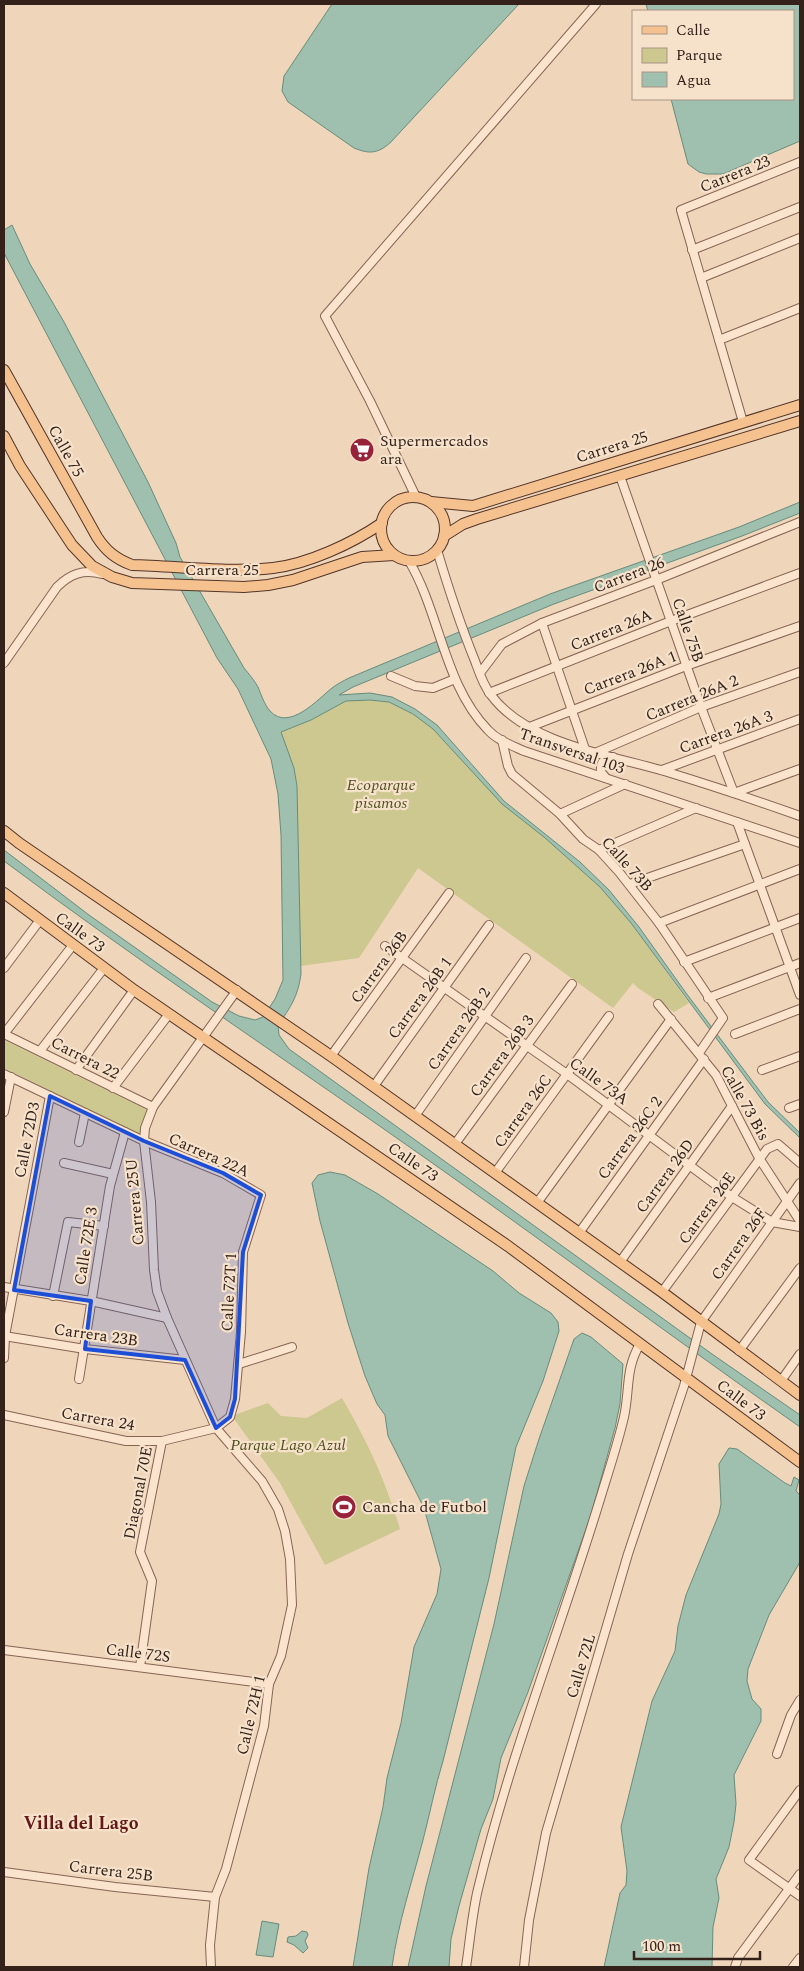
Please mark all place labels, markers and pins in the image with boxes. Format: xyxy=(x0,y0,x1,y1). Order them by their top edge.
place label: Supermercados ara xyxy=(380,429,489,471)
supermarket icon: Supermercados ara xyxy=(349,437,375,463)
sports icon: Cancha de Futbol xyxy=(331,1494,357,1520)
place label: Cancha de Futbol xyxy=(362,1495,487,1519)

